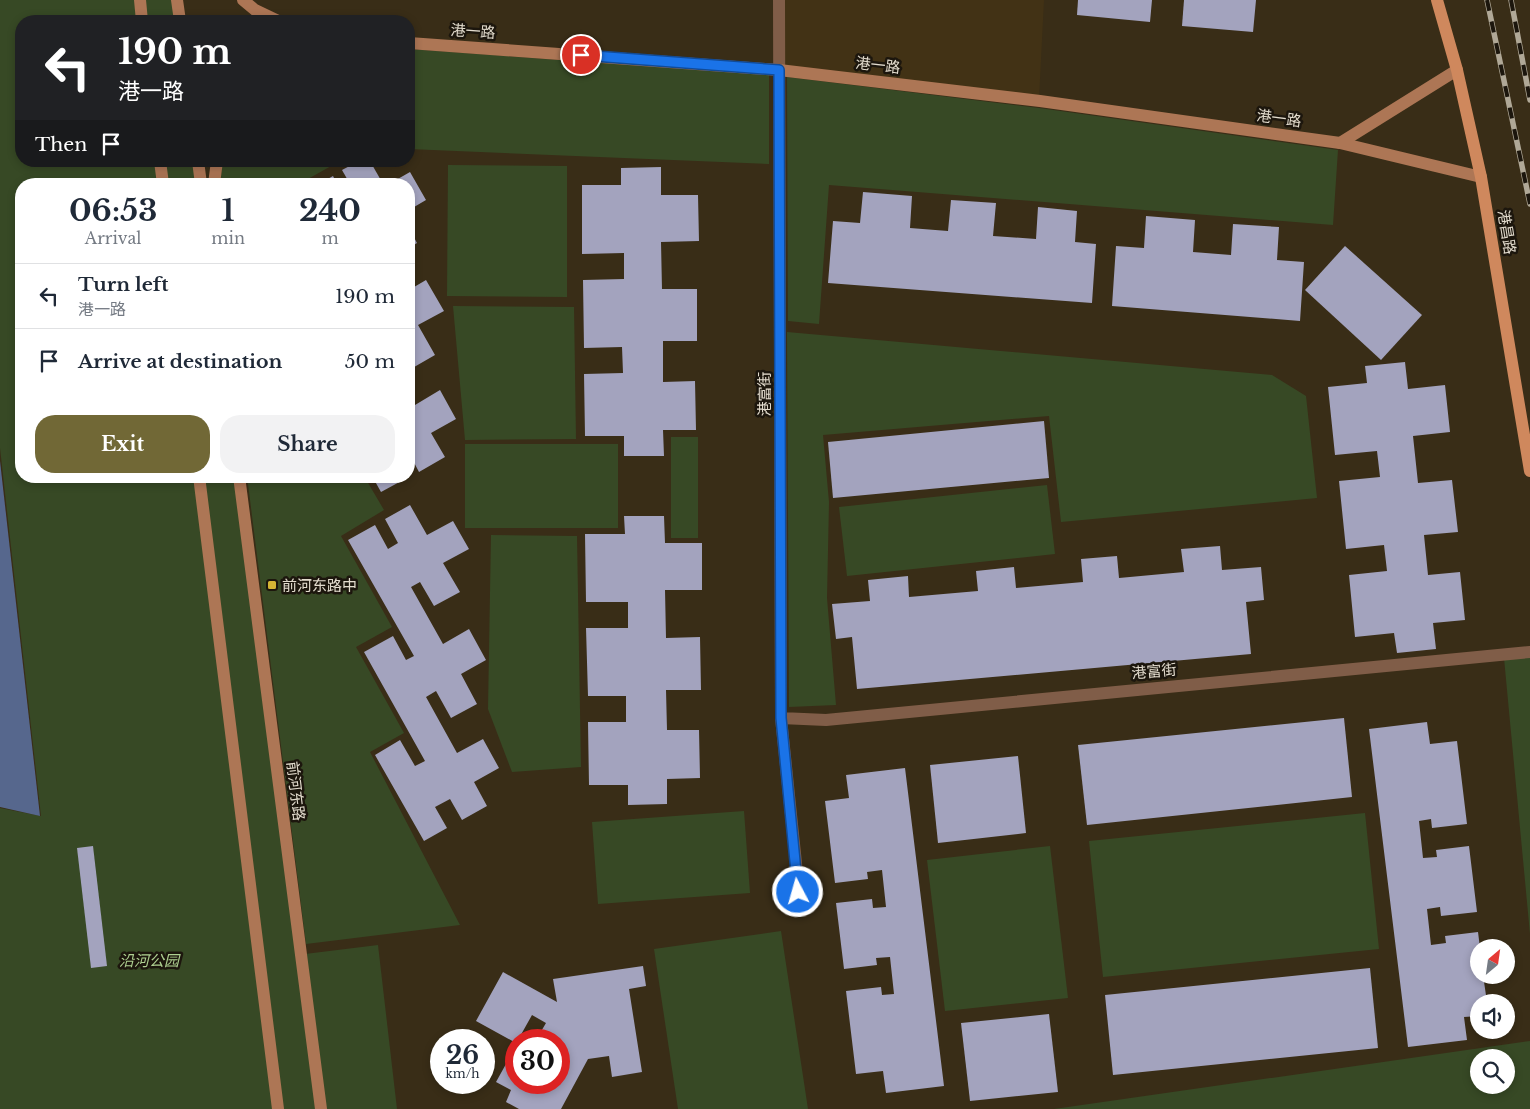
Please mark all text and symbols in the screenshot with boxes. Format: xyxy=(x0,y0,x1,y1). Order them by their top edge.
street label: 港一路 xyxy=(450,20,496,42)
text: 190 m xyxy=(118,30,231,73)
pin xyxy=(560,34,602,76)
icon: left xyxy=(35,35,100,100)
icon: arrive xyxy=(567,41,595,69)
street label: 港一路 xyxy=(855,53,901,77)
text: 港一路 xyxy=(118,78,184,105)
street label: 港一路 xyxy=(1255,105,1303,131)
icon: arrive xyxy=(97,130,125,158)
text: Then xyxy=(35,133,87,156)
text: 06:53 xyxy=(69,192,157,229)
text: 1 xyxy=(222,192,235,229)
text: 240 xyxy=(299,192,361,229)
street label: 港昌路 xyxy=(1494,208,1520,256)
text: Arrival xyxy=(85,228,141,248)
text: min xyxy=(211,228,245,248)
text: m xyxy=(321,228,339,248)
text: Turn left xyxy=(78,273,169,296)
icon: left xyxy=(35,282,63,310)
text: 190 m xyxy=(335,285,395,308)
text: 港一路 xyxy=(78,299,126,319)
icon: arrive xyxy=(35,347,63,375)
text: Arrive at destination xyxy=(78,350,282,373)
text: 50 m xyxy=(345,350,395,373)
street label: 港富街 xyxy=(755,371,774,417)
button: Exit xyxy=(35,415,210,473)
button: Share xyxy=(220,415,395,473)
place label: 前河东路中 xyxy=(282,576,357,595)
marker: 前河东路中 xyxy=(266,579,278,591)
street label: 港富街 xyxy=(1131,660,1177,682)
street label: 前河东路 xyxy=(283,760,309,822)
position arrow xyxy=(771,865,823,917)
north arrow xyxy=(1470,939,1515,984)
map controls xyxy=(1470,939,1515,1094)
park label: 沿河公园 xyxy=(119,951,181,970)
button: sound xyxy=(1470,994,1515,1039)
speed limit sign: 30 xyxy=(505,1029,570,1094)
text: 26 xyxy=(446,1040,479,1071)
button: search xyxy=(1470,1049,1515,1094)
text: km/h xyxy=(445,1066,480,1081)

